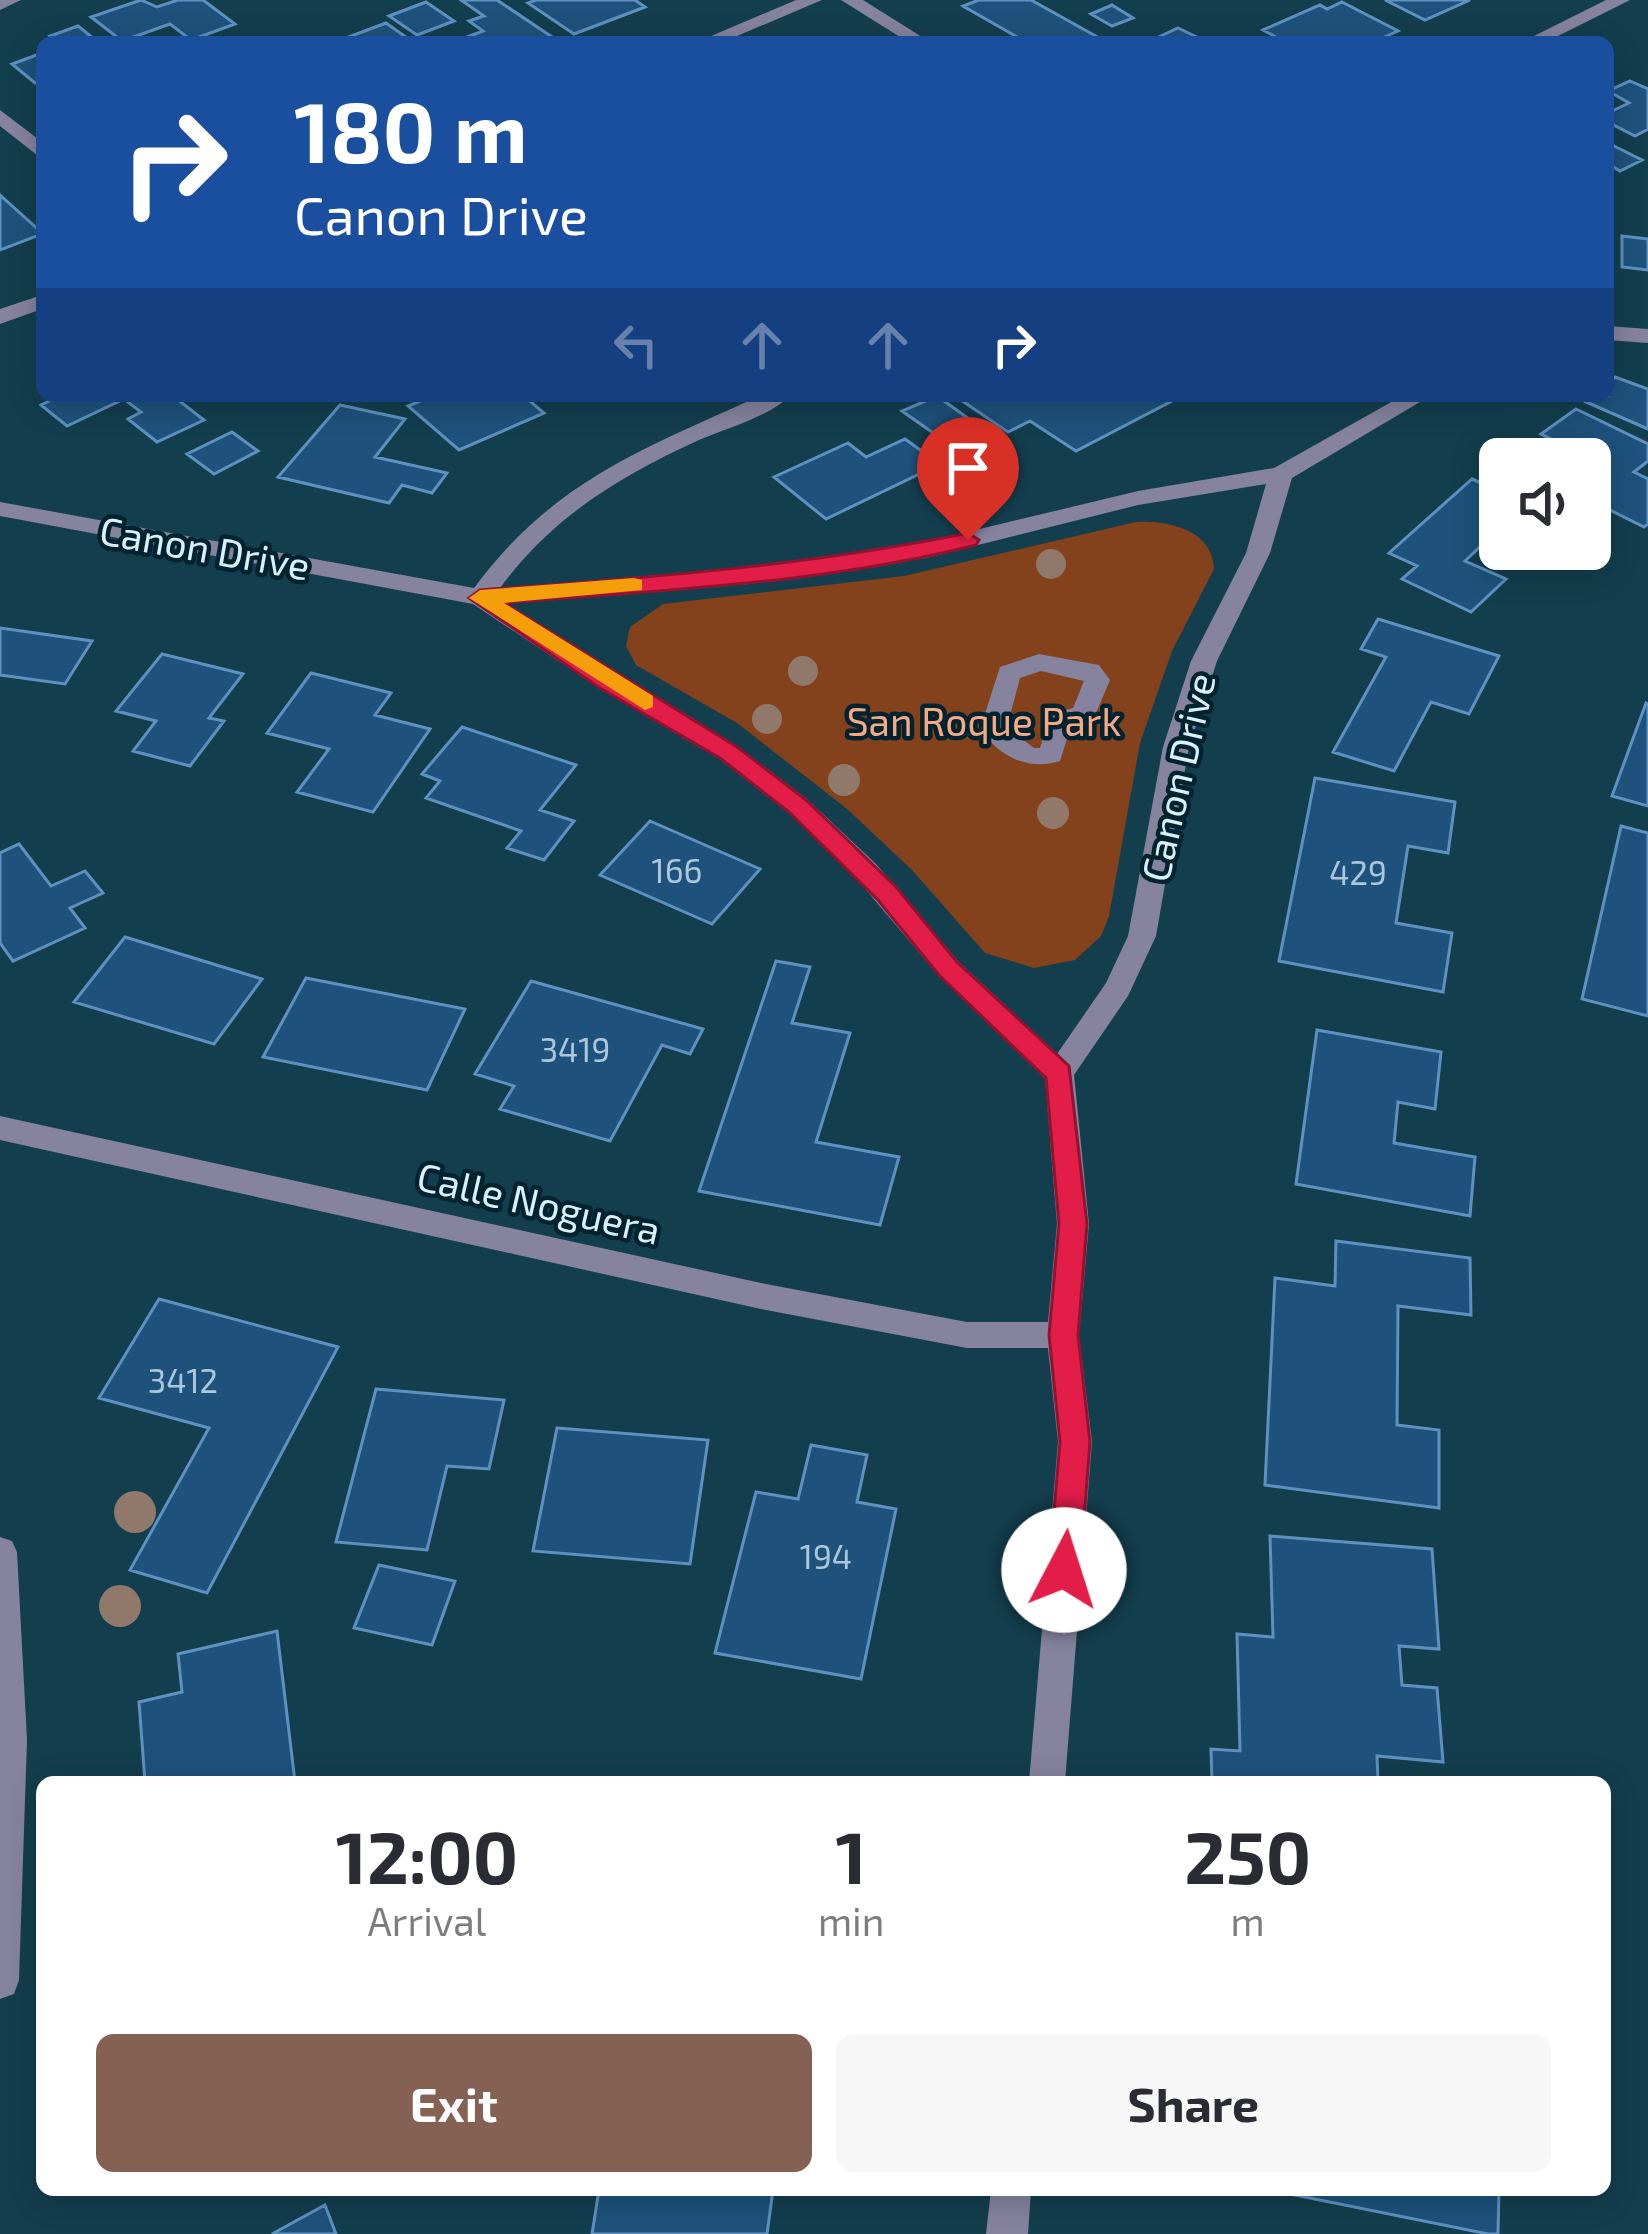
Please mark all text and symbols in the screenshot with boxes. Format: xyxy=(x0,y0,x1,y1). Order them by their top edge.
text: 180 m xyxy=(294,79,528,180)
icon: right xyxy=(96,84,252,240)
text: Canon Drive xyxy=(294,181,588,246)
icon: left xyxy=(603,312,669,378)
icon: ahead xyxy=(729,312,795,378)
icon: ahead xyxy=(855,312,921,378)
icon: right xyxy=(981,312,1047,378)
pin xyxy=(917,417,1019,540)
icon: arrive xyxy=(935,435,1001,501)
map controls xyxy=(1479,438,1611,570)
button: sound xyxy=(1479,438,1611,570)
street label: Canon Drive xyxy=(96,505,314,589)
street label: Canon Drive xyxy=(1130,668,1224,886)
park label: San Roque Park xyxy=(847,697,1121,744)
house number: 166 xyxy=(652,850,702,890)
house number: 429 xyxy=(1329,852,1387,892)
house number: 3419 xyxy=(540,1029,610,1069)
street label: Calle Noguera xyxy=(413,1151,665,1253)
house number: 3412 xyxy=(148,1360,218,1400)
position arrow xyxy=(1001,1507,1127,1633)
house number: 194 xyxy=(800,1536,852,1576)
text: 12:00 xyxy=(336,1812,518,1898)
text: 1 xyxy=(836,1812,867,1898)
text: 250 xyxy=(1184,1812,1311,1898)
text: Arrival xyxy=(368,1897,486,1944)
text: min xyxy=(818,1897,884,1944)
text: m xyxy=(1231,1897,1265,1944)
button: Exit xyxy=(96,2034,812,2172)
button: Share xyxy=(836,2034,1551,2172)

